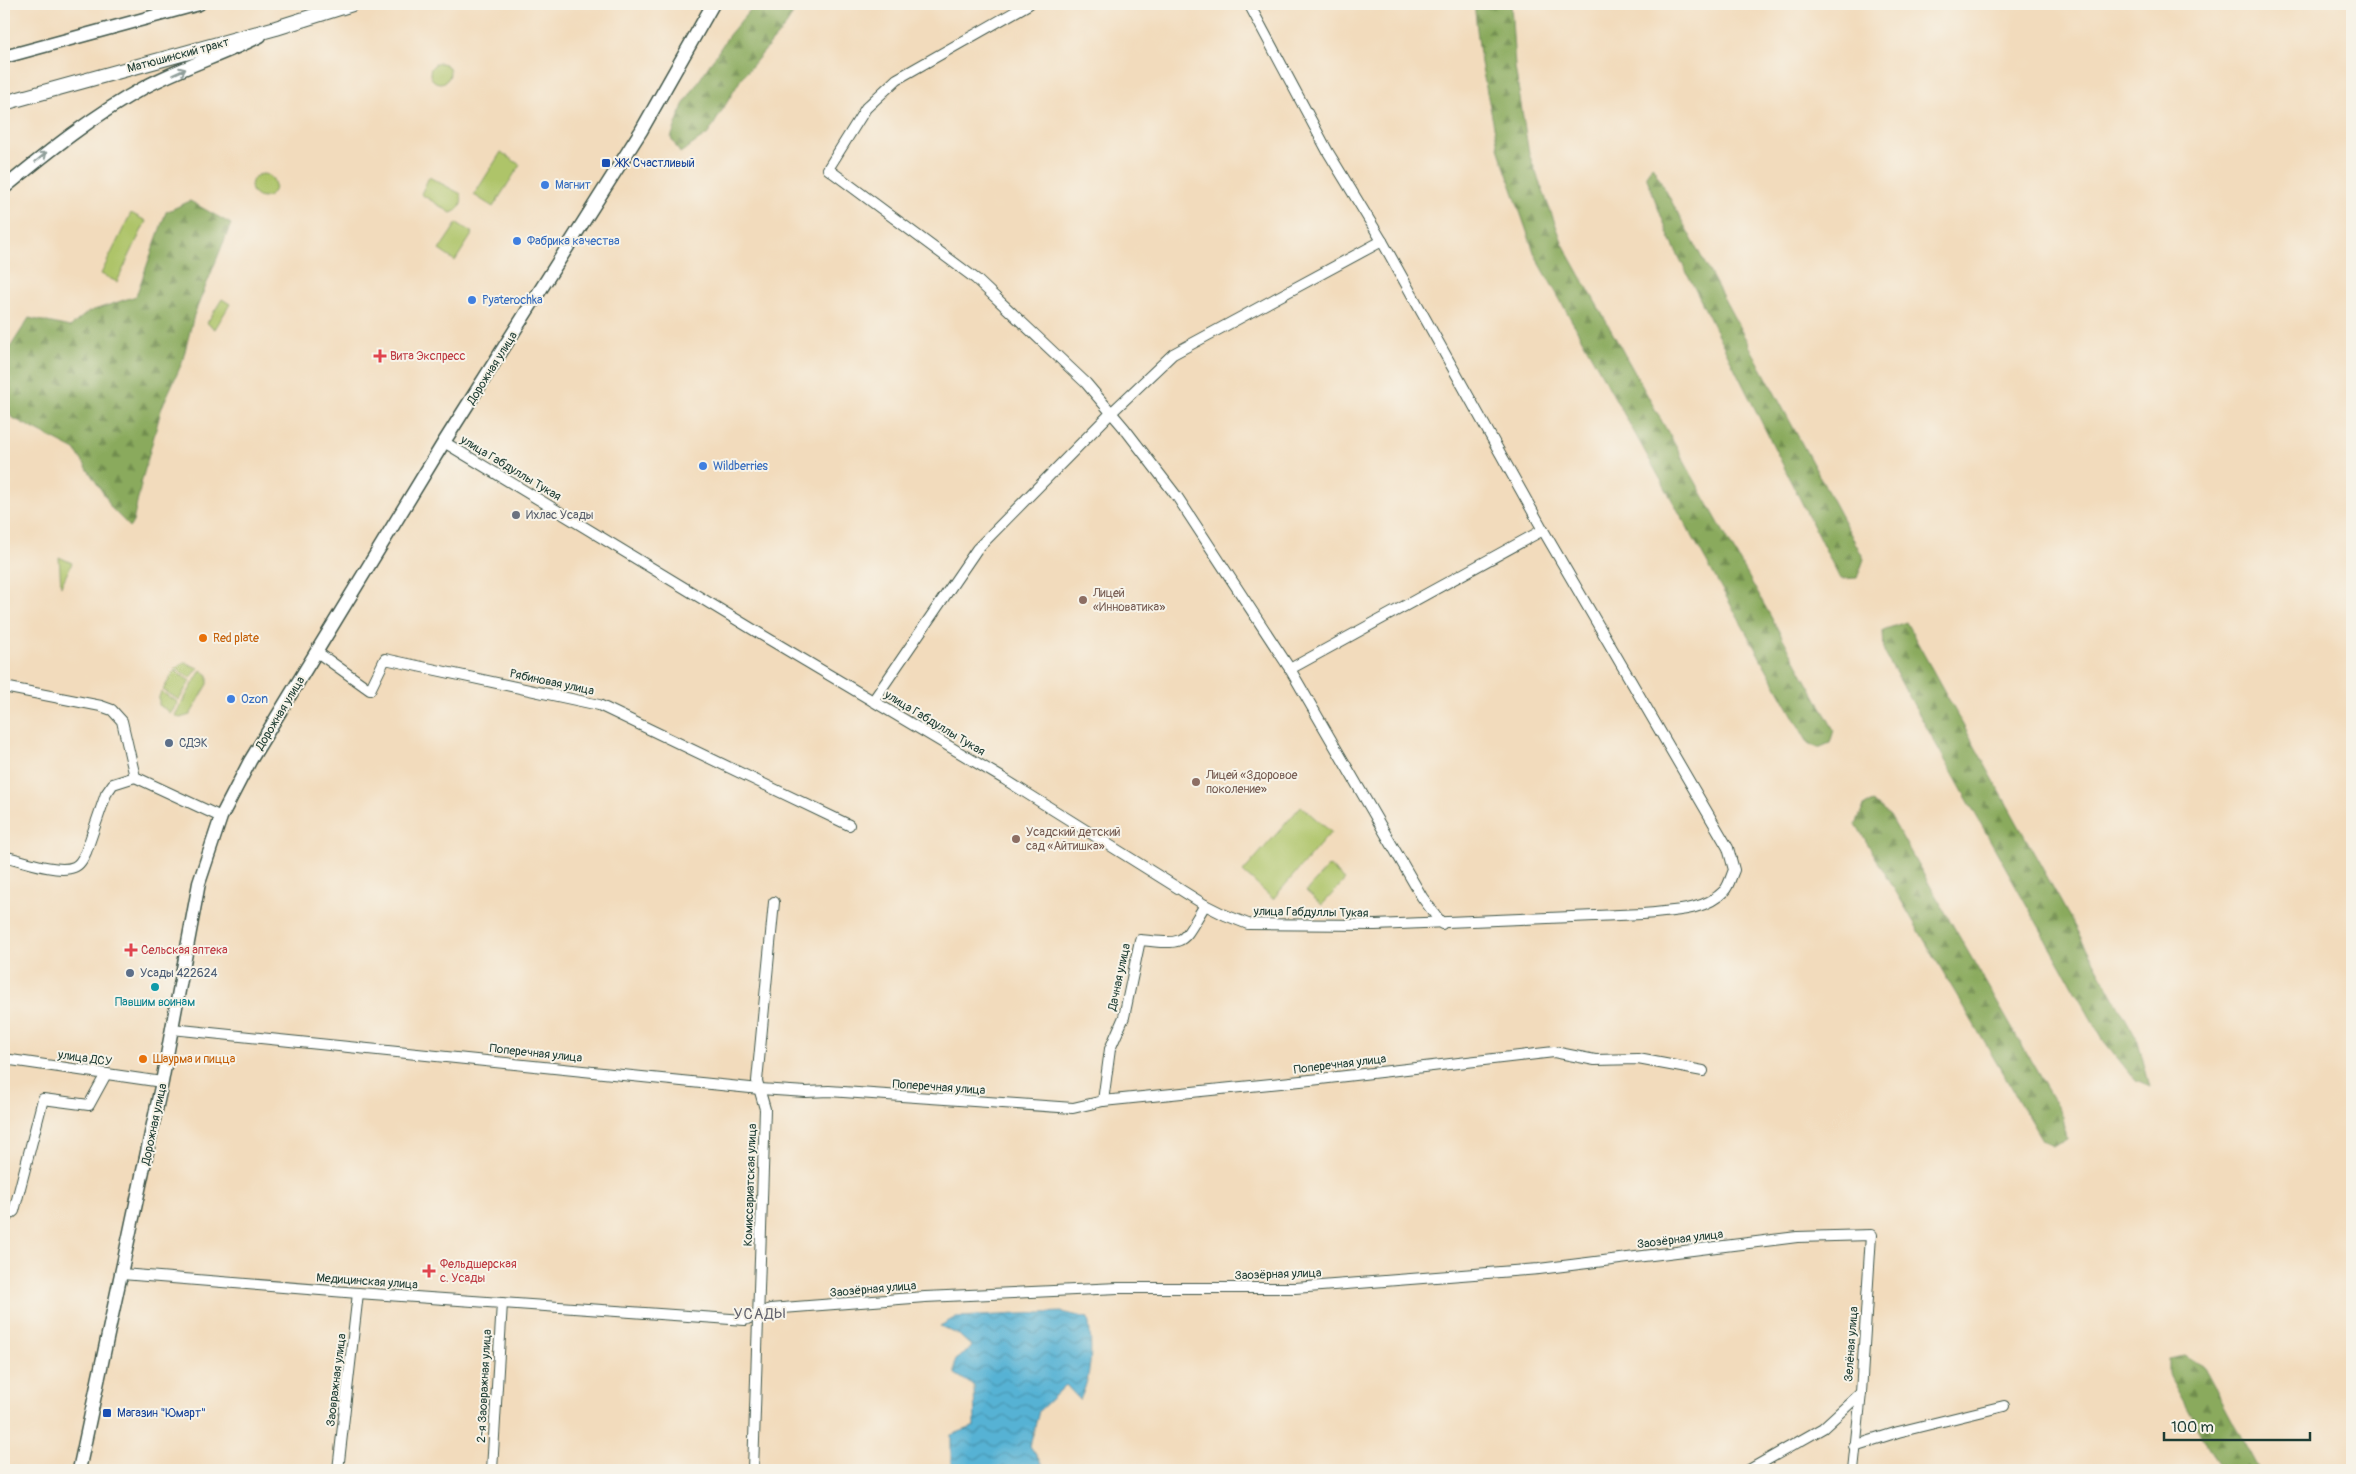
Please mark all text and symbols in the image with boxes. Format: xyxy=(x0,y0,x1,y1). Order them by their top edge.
street label: Матюшинский тракт xyxy=(126,35,231,76)
one-way arrow xyxy=(171,66,186,76)
one-way arrow xyxy=(35,152,48,163)
place label: ЖК Счастливый xyxy=(614,156,695,171)
marker: ЖК Счастливый xyxy=(600,157,612,169)
place label: Магнит xyxy=(555,178,591,193)
marker: Магнит xyxy=(539,179,551,191)
place label: Фабрика качества xyxy=(527,234,620,249)
marker: Фабрика качества xyxy=(511,235,523,247)
place label: Pyaterochka xyxy=(482,293,543,308)
marker: Pyaterochka xyxy=(466,294,478,306)
street label: Дорожная улица xyxy=(464,329,521,408)
place label: Вита Экспресс xyxy=(390,349,466,364)
marker: Вита Экспресс xyxy=(374,350,386,362)
street label: улица Габдуллы Тукая xyxy=(457,432,564,505)
place label: Wildberries xyxy=(713,459,769,474)
marker: Wildberries xyxy=(697,460,709,472)
place label: Ихлас Усады xyxy=(526,508,594,523)
marker: Ихлас Усады xyxy=(510,509,522,521)
place label: Лицей «Инноватика» xyxy=(1092,586,1165,615)
marker: Лицей «Инноватика» xyxy=(1077,594,1089,606)
place label: Red plate xyxy=(213,631,259,646)
marker: Red plate xyxy=(197,632,209,644)
street label: Рябиновая улица xyxy=(508,666,596,699)
street label: Дорожная улица xyxy=(252,673,308,754)
street label: улица Габдуллы Тукая xyxy=(881,687,988,760)
place label: Ozon xyxy=(241,692,268,707)
marker: Ozon xyxy=(225,693,237,705)
place label: СДЭК xyxy=(179,736,208,751)
marker: СДЭК xyxy=(163,737,175,749)
place label: Лицей «Здоровое поколение» xyxy=(1205,768,1298,797)
marker: Лицей «Здоровое поколение» xyxy=(1190,776,1202,788)
place label: Усадский детский сад «Айтишка» xyxy=(1026,825,1121,854)
marker: Усадский детский сад «Айтишка» xyxy=(1010,833,1022,845)
street label: улица Габдуллы Тукая xyxy=(1252,904,1369,921)
street label: Дачная улица xyxy=(1105,942,1134,1013)
place label: Сельская аптека xyxy=(141,943,228,958)
marker: Сельская аптека xyxy=(125,944,137,956)
place label: Усады 422624 xyxy=(140,966,217,981)
marker: Усады 422624 xyxy=(124,967,136,979)
marker: Павшим воинам xyxy=(149,981,161,993)
place label: Павшим воинам xyxy=(115,995,195,1010)
street label: Поперечная улица xyxy=(489,1041,583,1066)
street label: улица ДСУ xyxy=(56,1047,113,1070)
street label: Поперечная улица xyxy=(1293,1051,1388,1078)
place label: Шаурма и пицца xyxy=(153,1052,236,1067)
marker: Шаурма и пицца xyxy=(137,1053,149,1065)
street label: Поперечная улица xyxy=(892,1077,986,1098)
street label: Дорожная улица xyxy=(138,1081,171,1167)
street label: Комиссариатская улица xyxy=(741,1123,760,1247)
street label: Заозёрная улица xyxy=(1636,1227,1724,1252)
place label: Фельдшерская с. Усады xyxy=(440,1257,517,1286)
marker: Фельдшерская с. Усады xyxy=(422,1264,436,1278)
street label: Заозёрная улица xyxy=(1234,1265,1322,1284)
street label: Медицинская улица xyxy=(316,1270,419,1293)
street label: Заозёрная улица xyxy=(829,1278,917,1301)
district label: УСАДЫ xyxy=(734,1305,786,1324)
street label: Зелёная улица xyxy=(1841,1305,1862,1382)
street label: 2-я Заовражная улица xyxy=(474,1328,495,1443)
street label: Заовражная улица xyxy=(323,1332,350,1428)
place label: Магазин "Юмарт" xyxy=(117,1406,206,1421)
marker: Магазин "Юмарт" xyxy=(101,1407,113,1419)
scale bar xyxy=(2164,1409,2310,1441)
text: 100 m xyxy=(2171,1418,2214,1437)

